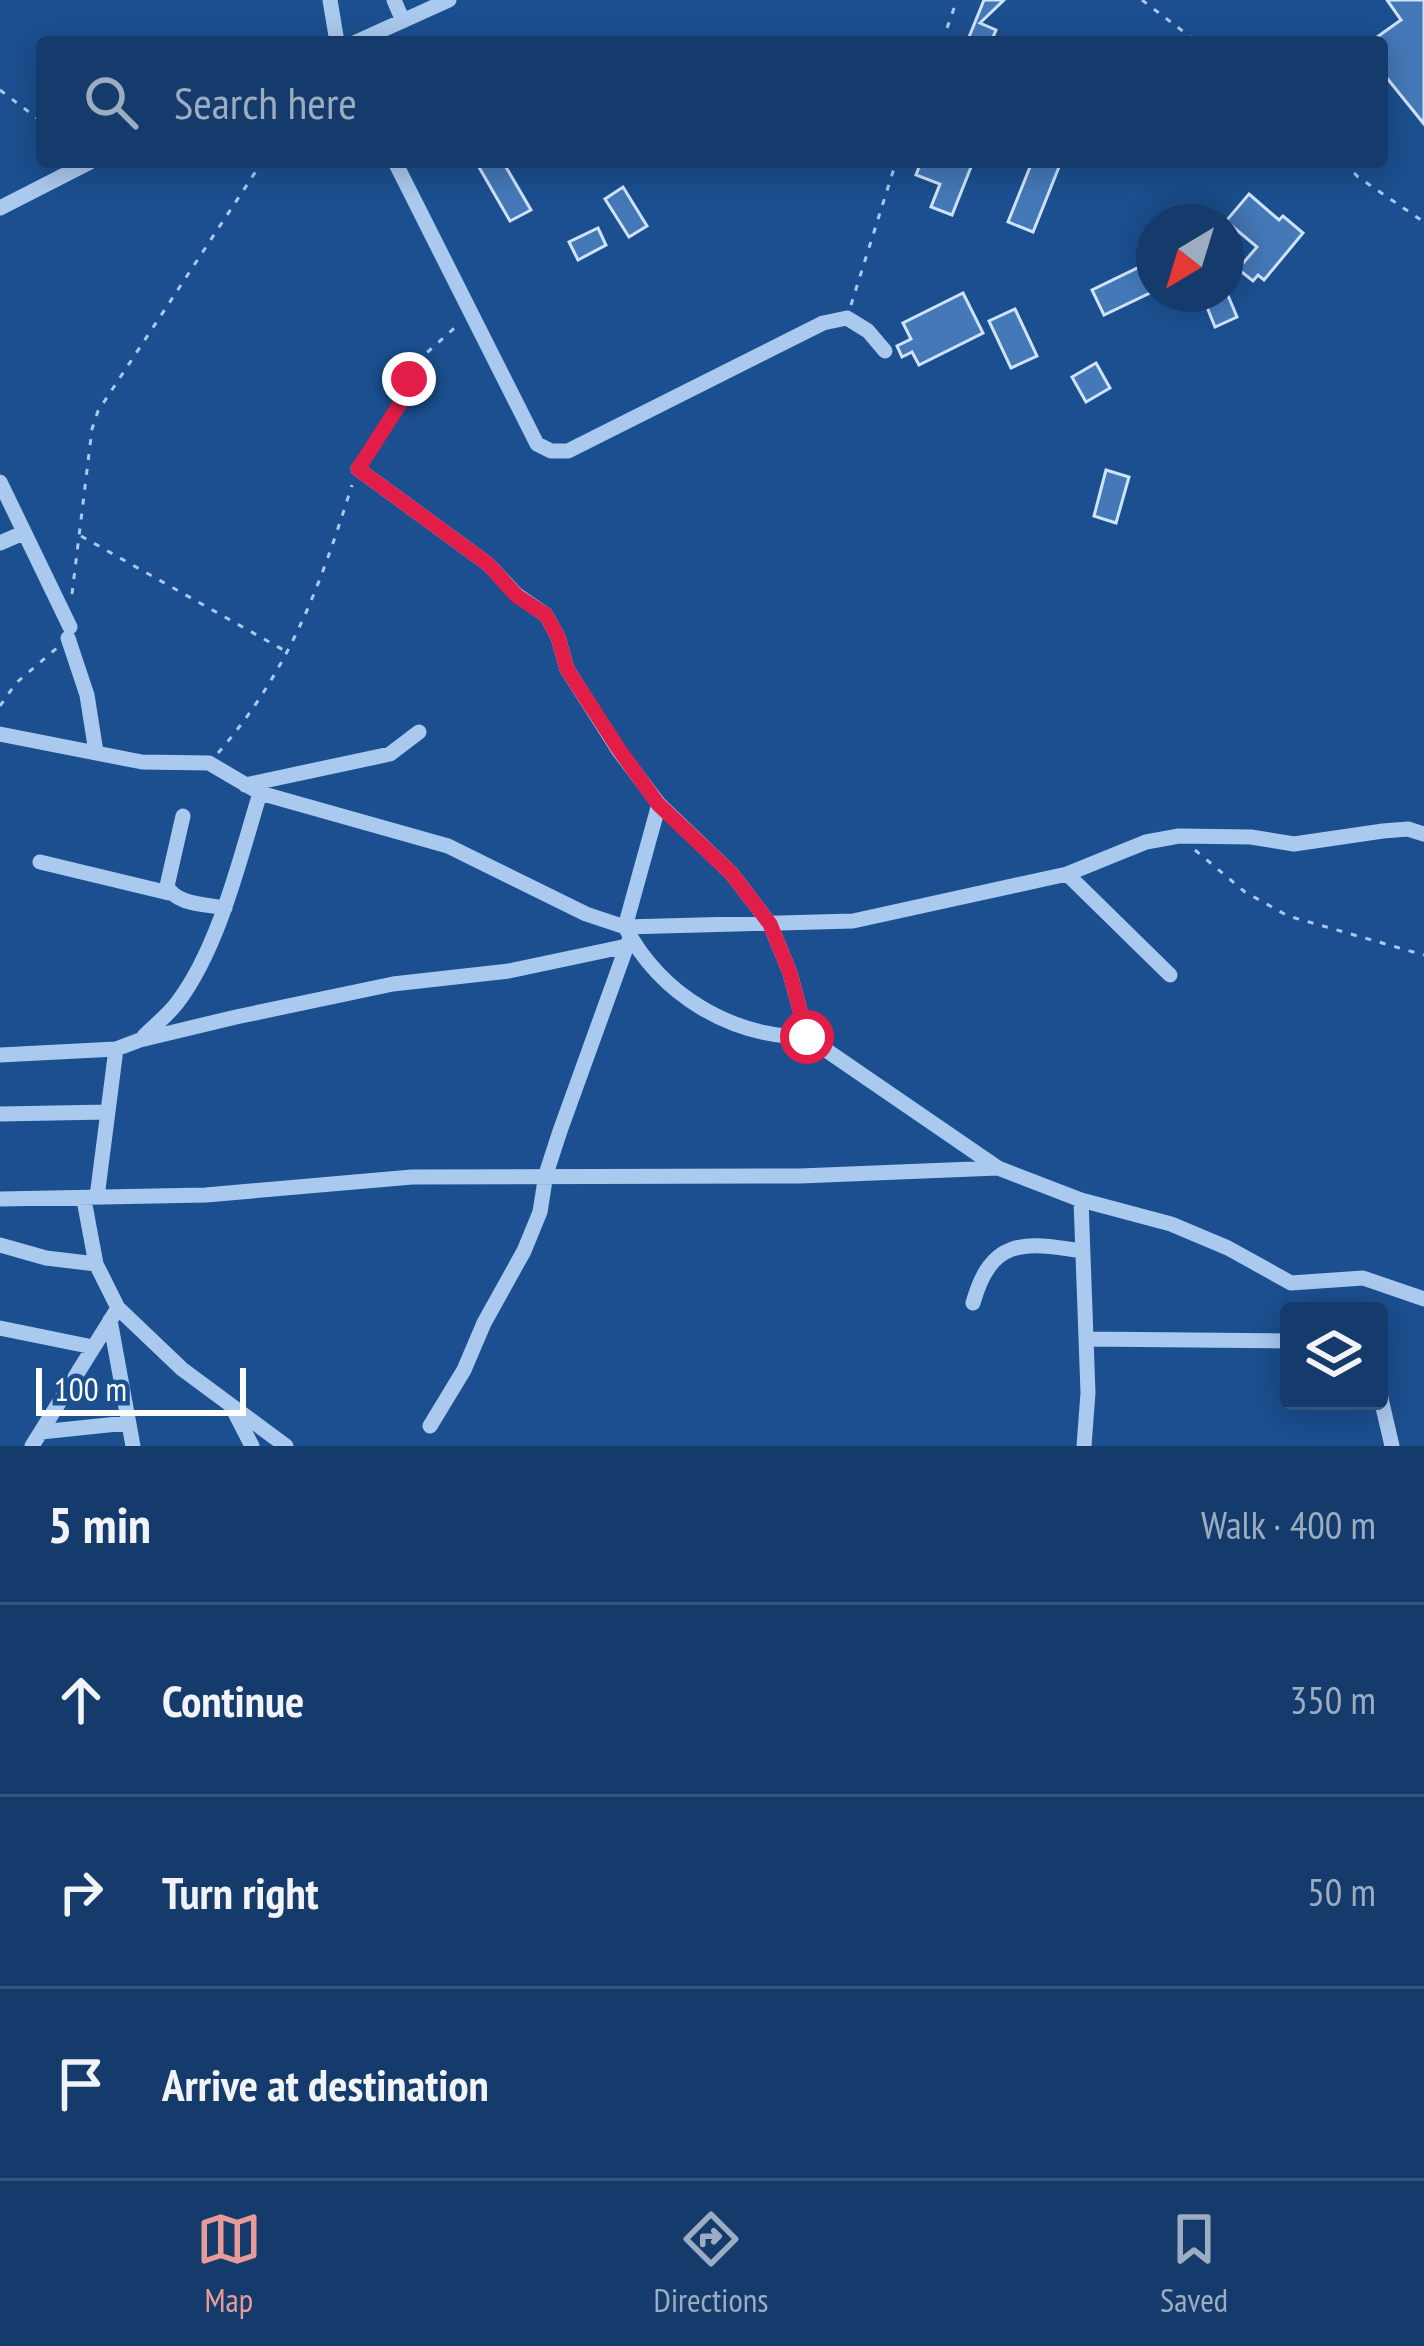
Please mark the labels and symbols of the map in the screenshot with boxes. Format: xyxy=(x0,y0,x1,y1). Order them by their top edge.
north arrow xyxy=(1136,204,1244,312)
route end xyxy=(382,352,436,406)
route start xyxy=(780,1010,834,1064)
scale bar xyxy=(36,1362,246,1415)

